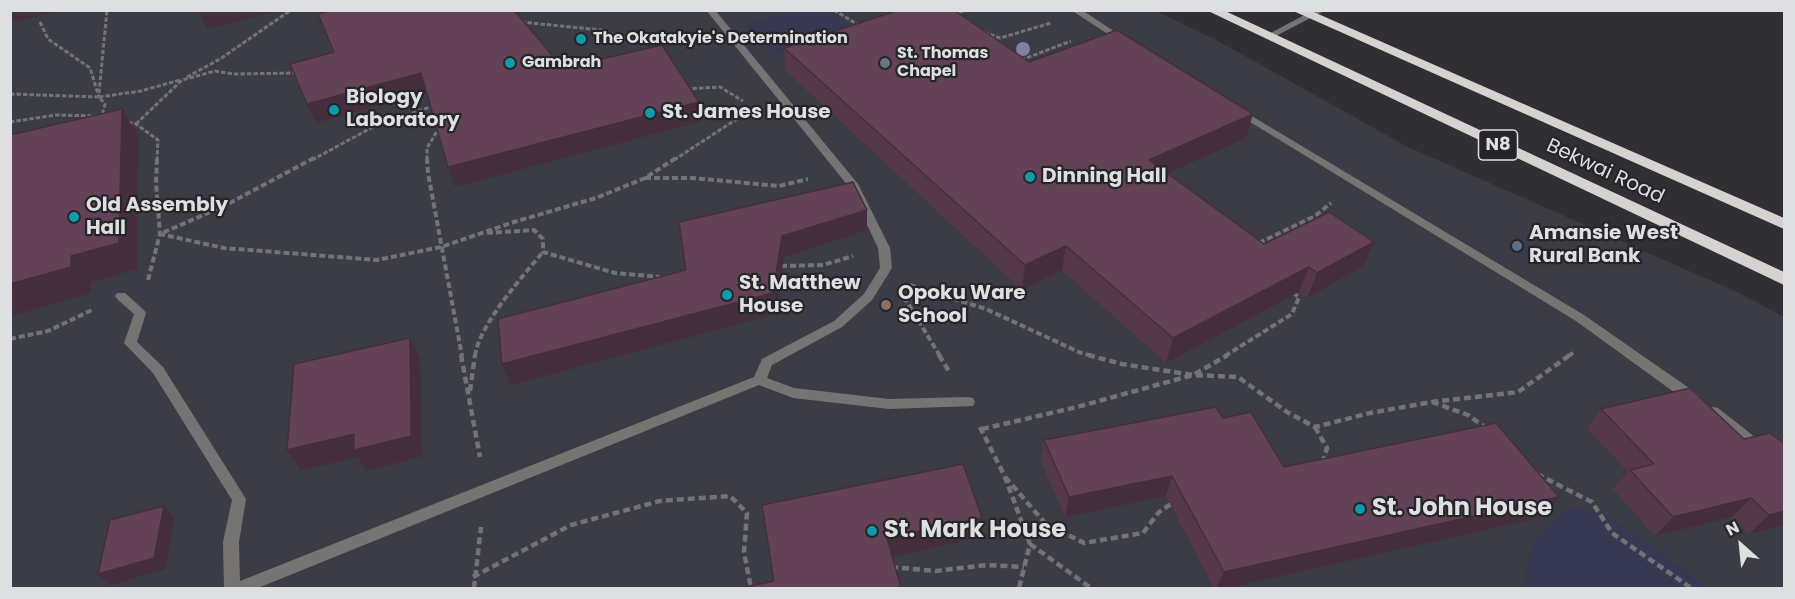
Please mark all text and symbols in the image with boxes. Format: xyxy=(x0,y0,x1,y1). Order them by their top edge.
place label: The Okatakyie's Determination xyxy=(593,29,848,49)
marker: The Okatakyie's Determination xyxy=(574,32,588,46)
place label: St. Thomas Chapel xyxy=(897,44,988,82)
place label: Gambrah xyxy=(522,53,601,73)
marker: Gambrah xyxy=(503,56,517,70)
marker: St. Thomas Chapel xyxy=(878,56,892,70)
place label: Biology Laboratory xyxy=(346,86,460,133)
place label: St. James House xyxy=(662,101,831,125)
marker: Biology Laboratory xyxy=(327,103,341,117)
marker: St. James House xyxy=(643,106,657,120)
road number: N8 xyxy=(1478,130,1518,160)
street label: Bekwai Road xyxy=(1542,134,1668,210)
place label: Dinning Hall xyxy=(1042,165,1167,189)
marker: Dinning Hall xyxy=(1023,170,1037,184)
place label: Old Assembly Hall xyxy=(86,194,228,241)
marker: Old Assembly Hall xyxy=(67,210,81,224)
place label: Amansie West Rural Bank xyxy=(1529,222,1678,269)
marker: Amansie West Rural Bank xyxy=(1510,239,1524,253)
place label: St. Matthew House xyxy=(739,272,861,319)
place label: Opoku Ware School xyxy=(898,282,1026,329)
marker: St. Matthew House xyxy=(720,288,734,302)
marker: Opoku Ware School xyxy=(879,298,893,312)
place label: St. John House xyxy=(1372,495,1552,523)
marker: St. John House xyxy=(1353,502,1367,516)
north arrow xyxy=(1711,515,1771,575)
text: N xyxy=(1722,516,1743,542)
place label: St. Mark House xyxy=(884,517,1066,545)
marker: St. Mark House xyxy=(865,524,879,538)

